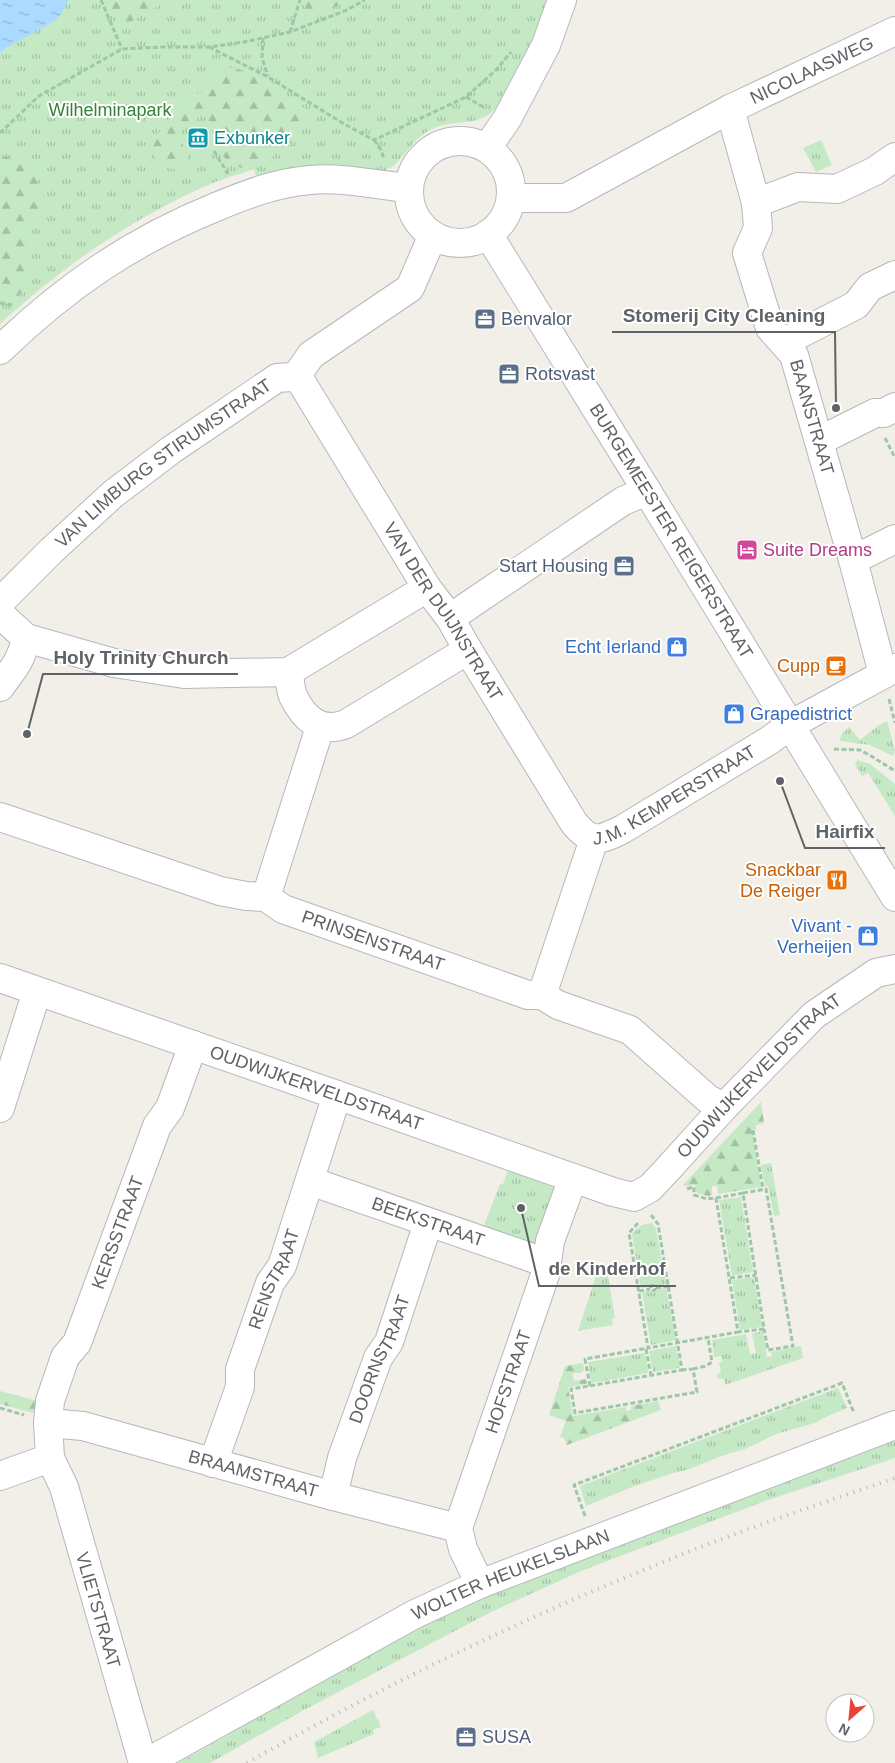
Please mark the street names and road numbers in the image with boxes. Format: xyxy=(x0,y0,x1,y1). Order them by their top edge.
street label: NICOLAASWEG xyxy=(747,33,877,108)
street label: BAANSTRAAT xyxy=(786,357,838,477)
street label: VAN LIMBURG STIRUMSTRAAT xyxy=(51,375,275,552)
street label: BURGEMEESTER REIGERSTRAAT xyxy=(586,400,757,662)
street label: VAN DER DUIJNSTRAAT xyxy=(380,519,506,704)
street label: J.M. KEMPERSTRAAT xyxy=(593,741,759,848)
street label: PRINSENSTRAAT xyxy=(299,906,447,975)
street label: OUDWIJKERVELDSTRAAT xyxy=(673,990,845,1162)
street label: OUDWIJKERVELDSTRAAT xyxy=(207,1042,426,1134)
street label: KERSSTRAAT xyxy=(88,1173,148,1292)
street label: BEEKSTRAAT xyxy=(369,1193,487,1251)
street label: RENSTRAAT xyxy=(245,1226,303,1332)
street label: DOORNSTRAAT xyxy=(345,1293,414,1426)
street label: HOFSTRAAT xyxy=(481,1328,535,1436)
street label: BRAAMSTRAAT xyxy=(186,1446,320,1501)
street label: WOLTER HEUKELSLAAN xyxy=(409,1525,612,1624)
street label: VLIETSTRAAT xyxy=(72,1550,124,1670)

